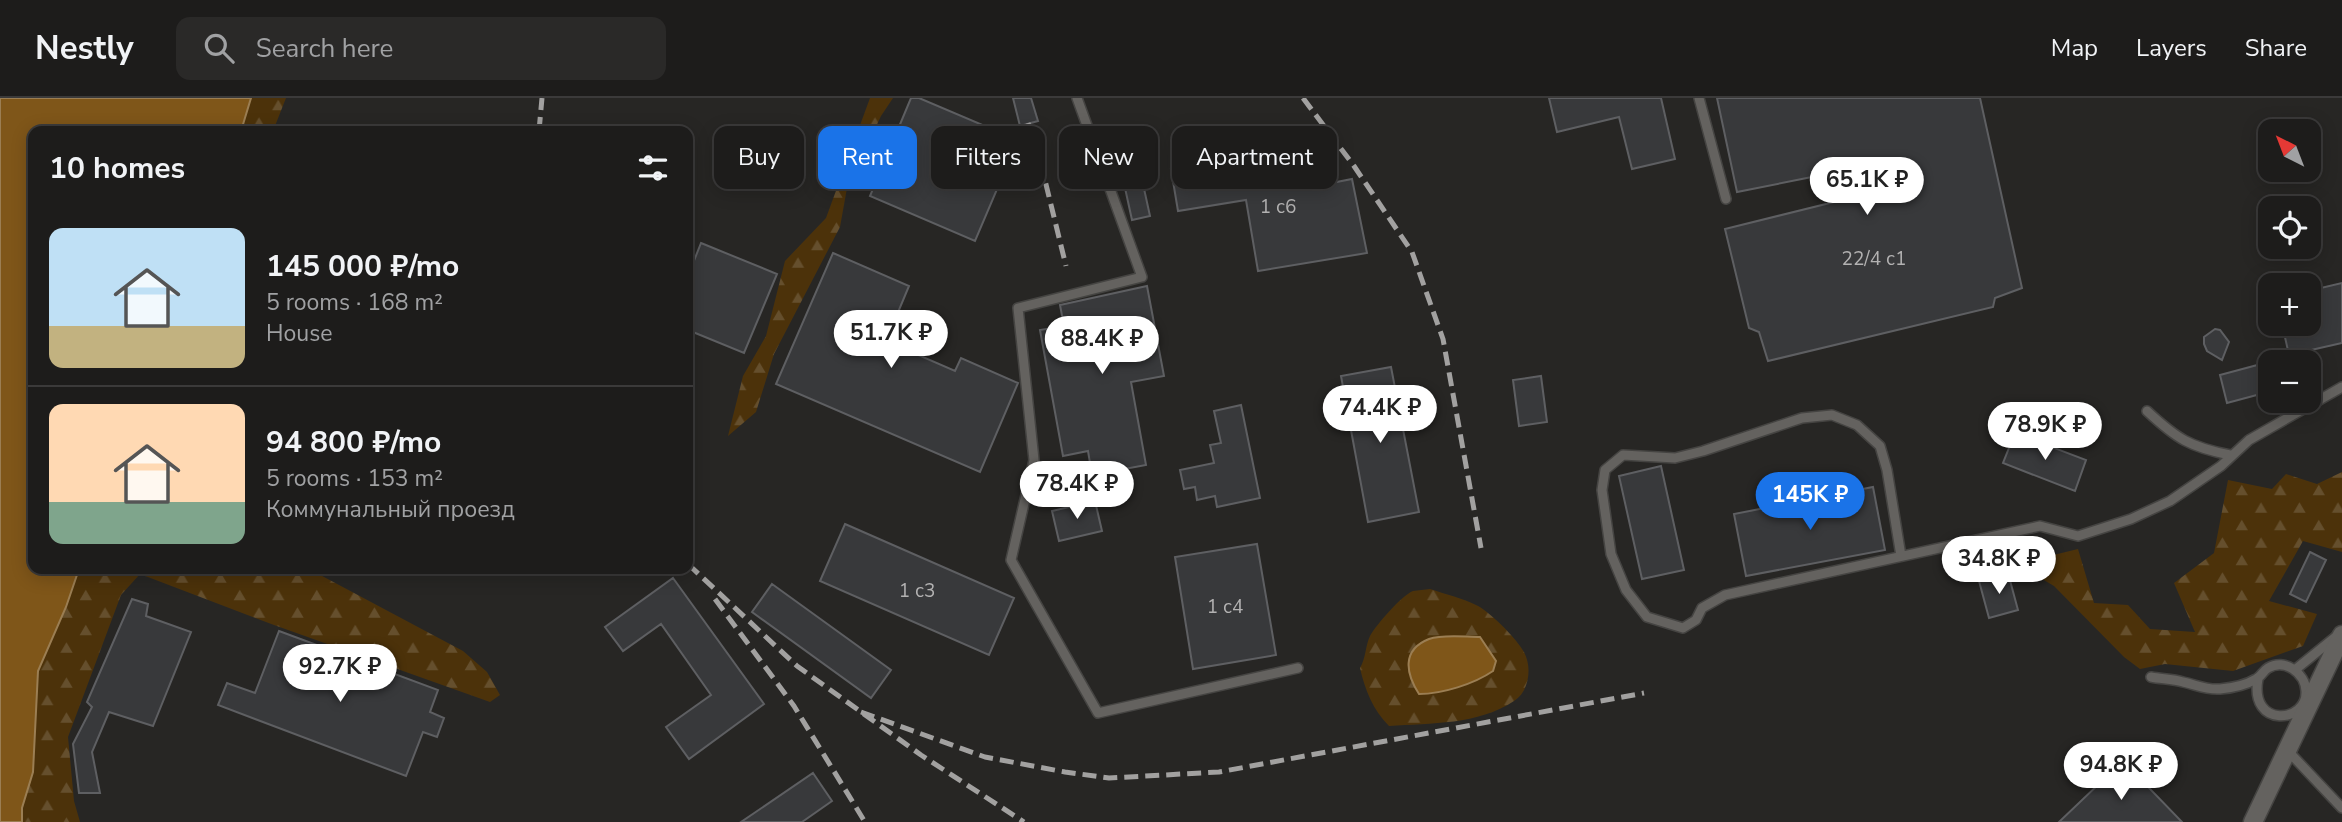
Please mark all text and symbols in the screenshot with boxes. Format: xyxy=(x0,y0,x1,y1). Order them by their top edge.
search box xyxy=(176,17,666,80)
text: Nestly xyxy=(35,26,134,71)
icon: search xyxy=(200,29,238,67)
text: Search here xyxy=(256,31,393,66)
text: Map xyxy=(2051,32,2098,64)
text: Layers xyxy=(2136,32,2207,64)
text: Share xyxy=(2245,32,2307,64)
north arrow xyxy=(2258,119,2320,182)
map controls xyxy=(2258,119,2321,413)
chip: Buy xyxy=(714,126,804,189)
chip: Rent xyxy=(818,126,917,189)
chip: Filters xyxy=(931,126,1045,189)
chip: New xyxy=(1059,126,1158,189)
chip: Apartment xyxy=(1172,126,1337,189)
text: 10 homes xyxy=(49,148,185,189)
icon: filters xyxy=(634,149,672,187)
pin: 65.1K ₽ xyxy=(1802,158,1932,217)
text: 65.1K ₽ xyxy=(1826,164,1908,195)
house number: 1 с6 xyxy=(1260,194,1296,220)
button: locate xyxy=(2258,196,2321,259)
text: 145 000 ₽/mo xyxy=(266,246,459,287)
house number: 22/4 с1 xyxy=(1842,246,1906,272)
icon: home xyxy=(105,256,189,340)
button: + xyxy=(2258,273,2321,336)
text: 5 rooms · 168 m² xyxy=(266,287,443,318)
pin: 51.7K ₽ xyxy=(826,310,956,370)
pin: 88.4K ₽ xyxy=(1037,316,1167,376)
text: 51.7K ₽ xyxy=(850,317,932,348)
text: House xyxy=(266,318,333,349)
text: 88.4K ₽ xyxy=(1061,323,1143,354)
button: − xyxy=(2258,350,2321,413)
pin: 74.4K ₽ xyxy=(1315,386,1445,445)
text: 74.4K ₽ xyxy=(1339,392,1421,423)
pin: 78.9K ₽ xyxy=(1980,402,2110,462)
text: 78.9K ₽ xyxy=(2004,409,2086,440)
text: 94 800 ₽/mo xyxy=(266,422,441,463)
icon: home xyxy=(105,432,189,516)
pin: 78.4K ₽ xyxy=(1012,462,1142,521)
text: 5 rooms · 153 m² xyxy=(266,463,443,494)
text: 78.4K ₽ xyxy=(1036,468,1118,499)
pin: 145K ₽ xyxy=(1753,472,1867,532)
text: 145K ₽ xyxy=(1772,479,1848,510)
text: Коммунальный проезд xyxy=(266,494,515,525)
pin: 34.8K ₽ xyxy=(1934,536,2064,596)
text: 34.8K ₽ xyxy=(1958,543,2040,574)
house number: 1 с3 xyxy=(899,578,935,604)
house number: 1 с4 xyxy=(1207,594,1243,620)
pin: 92.7K ₽ xyxy=(275,644,405,704)
text: 92.7K ₽ xyxy=(299,651,381,682)
pin: 94.8K ₽ xyxy=(2056,742,2186,802)
text: 94.8K ₽ xyxy=(2080,749,2162,780)

